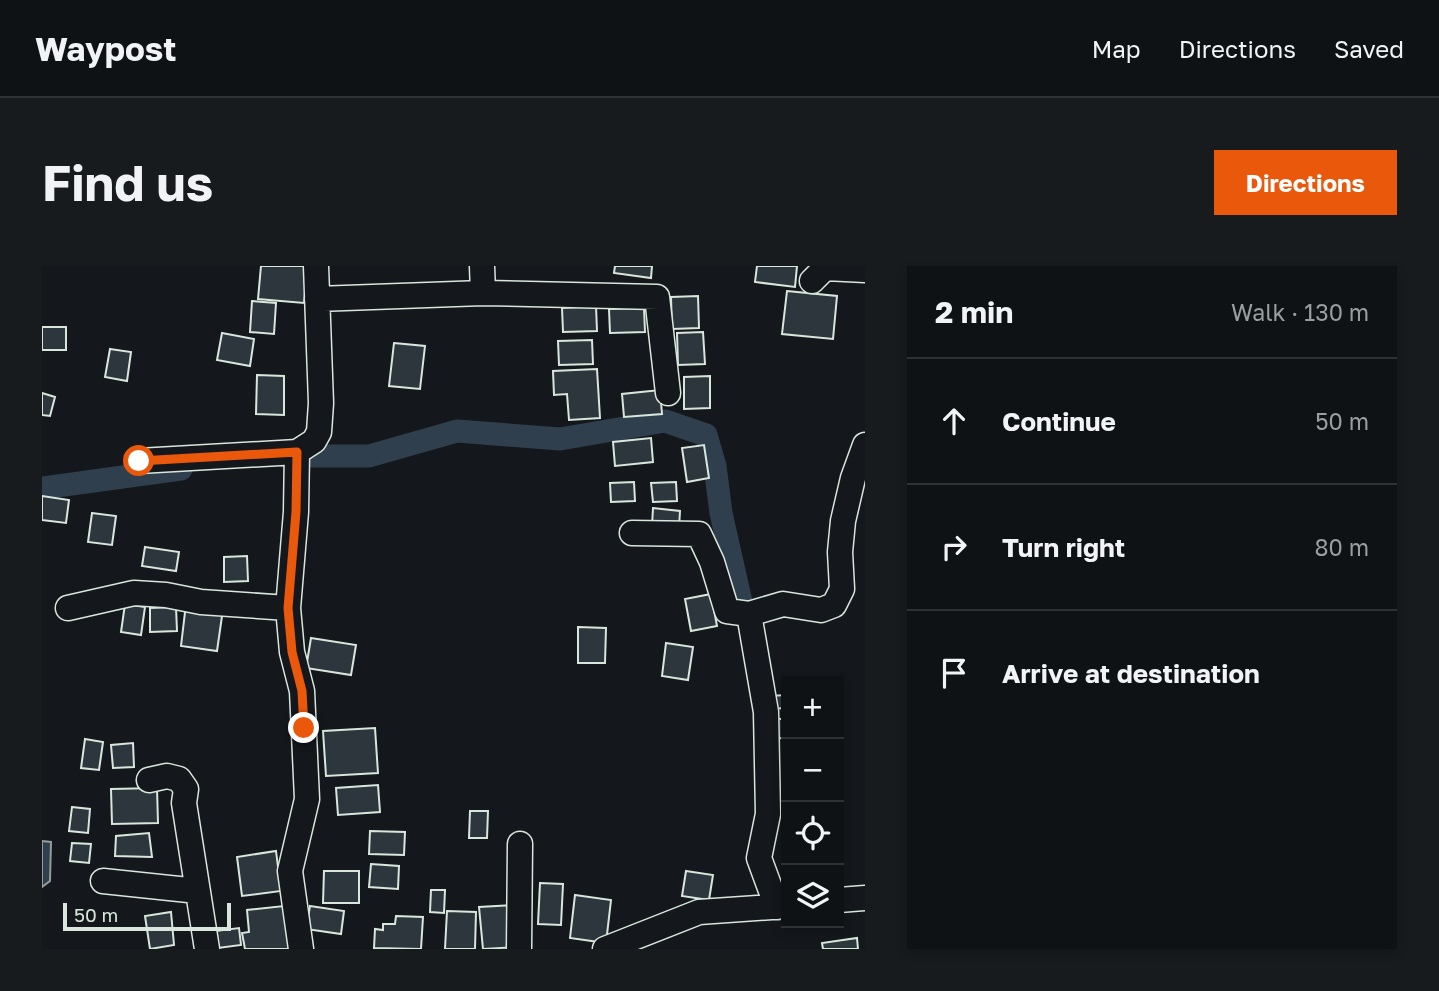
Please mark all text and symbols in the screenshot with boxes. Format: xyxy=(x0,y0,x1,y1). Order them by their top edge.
text: Waypost xyxy=(35,29,176,68)
text: Map xyxy=(1092,34,1141,63)
text: Directions xyxy=(1179,34,1296,63)
text: Saved xyxy=(1334,34,1404,63)
button: Directions xyxy=(1214,150,1397,215)
text: Find us xyxy=(42,153,213,212)
text: 2 min xyxy=(935,294,1013,330)
text: Walk · 130 m xyxy=(1231,298,1369,326)
icon: ahead xyxy=(935,402,973,440)
text: Continue xyxy=(1002,406,1116,437)
text: 50 m xyxy=(1315,407,1369,435)
route start xyxy=(123,445,154,476)
icon: right xyxy=(935,528,973,566)
text: Turn right xyxy=(1002,532,1125,563)
text: 80 m xyxy=(1315,533,1369,561)
icon: arrive xyxy=(935,654,973,692)
text: Arrive at destination xyxy=(1002,658,1260,689)
map controls xyxy=(781,676,844,928)
button: + xyxy=(781,676,844,739)
route end xyxy=(288,712,319,743)
button: − xyxy=(781,739,844,802)
button: locate xyxy=(781,802,844,865)
button: layers xyxy=(781,865,844,928)
scale bar xyxy=(63,900,231,932)
text: 50 m xyxy=(74,903,118,926)

